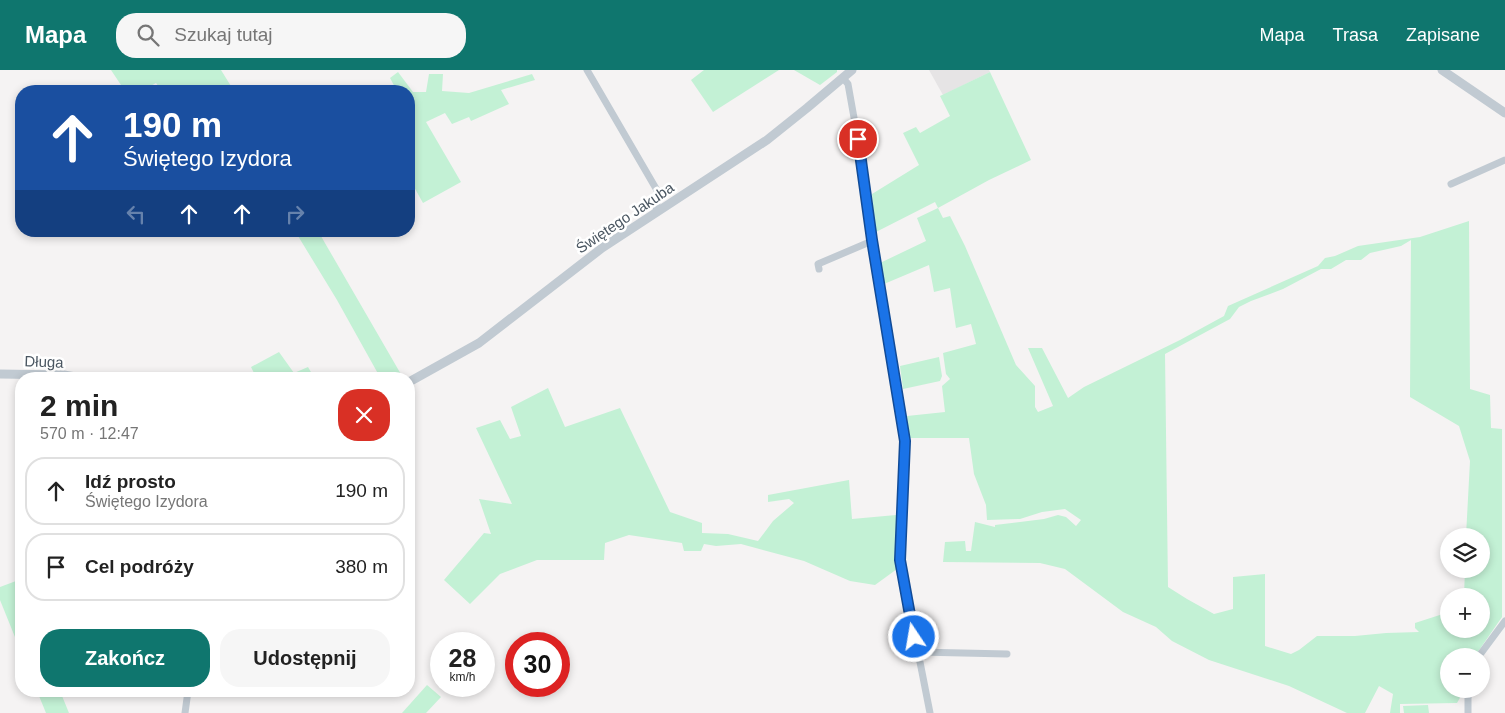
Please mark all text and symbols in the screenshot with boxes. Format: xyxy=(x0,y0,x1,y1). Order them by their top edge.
search box xyxy=(116,13,466,58)
text: Mapa xyxy=(25,21,86,48)
icon: search xyxy=(134,21,162,49)
text: Szukaj tutaj xyxy=(174,24,273,45)
text: Mapa xyxy=(1260,25,1305,45)
text: Trasa xyxy=(1333,25,1378,45)
text: Zapisane xyxy=(1406,25,1480,45)
icon: ahead xyxy=(40,105,105,170)
text: 190 m xyxy=(123,105,222,144)
pin xyxy=(837,118,879,160)
icon: arrive xyxy=(844,125,872,153)
text: Świętego Izydora xyxy=(123,146,292,171)
street label: Świętego Jakuba xyxy=(573,178,677,257)
icon: left xyxy=(122,200,150,228)
icon: ahead xyxy=(175,200,203,228)
icon: ahead xyxy=(228,200,256,228)
icon: right xyxy=(281,200,309,228)
street label: Długa xyxy=(24,352,65,371)
text: 2 min xyxy=(40,389,118,422)
button: close xyxy=(338,389,390,441)
text: 570 m · 12:47 xyxy=(40,425,139,442)
text: Idź prosto xyxy=(85,471,176,492)
icon: ahead xyxy=(42,477,70,505)
text: 190 m xyxy=(335,480,388,501)
text: Świętego Izydora xyxy=(85,493,208,510)
map controls xyxy=(1440,528,1490,698)
button: layers xyxy=(1440,528,1490,578)
icon: arrive xyxy=(42,553,70,581)
text: Cel podróży xyxy=(85,556,194,577)
text: 380 m xyxy=(335,556,388,577)
button: + xyxy=(1440,588,1490,638)
position arrow xyxy=(887,610,939,662)
button: Zakończ xyxy=(40,629,210,687)
button: Udostępnij xyxy=(220,629,390,687)
speed limit sign: 30 xyxy=(505,632,570,697)
text: 28 xyxy=(449,644,476,672)
button: − xyxy=(1440,648,1490,698)
text: km/h xyxy=(449,670,476,684)

